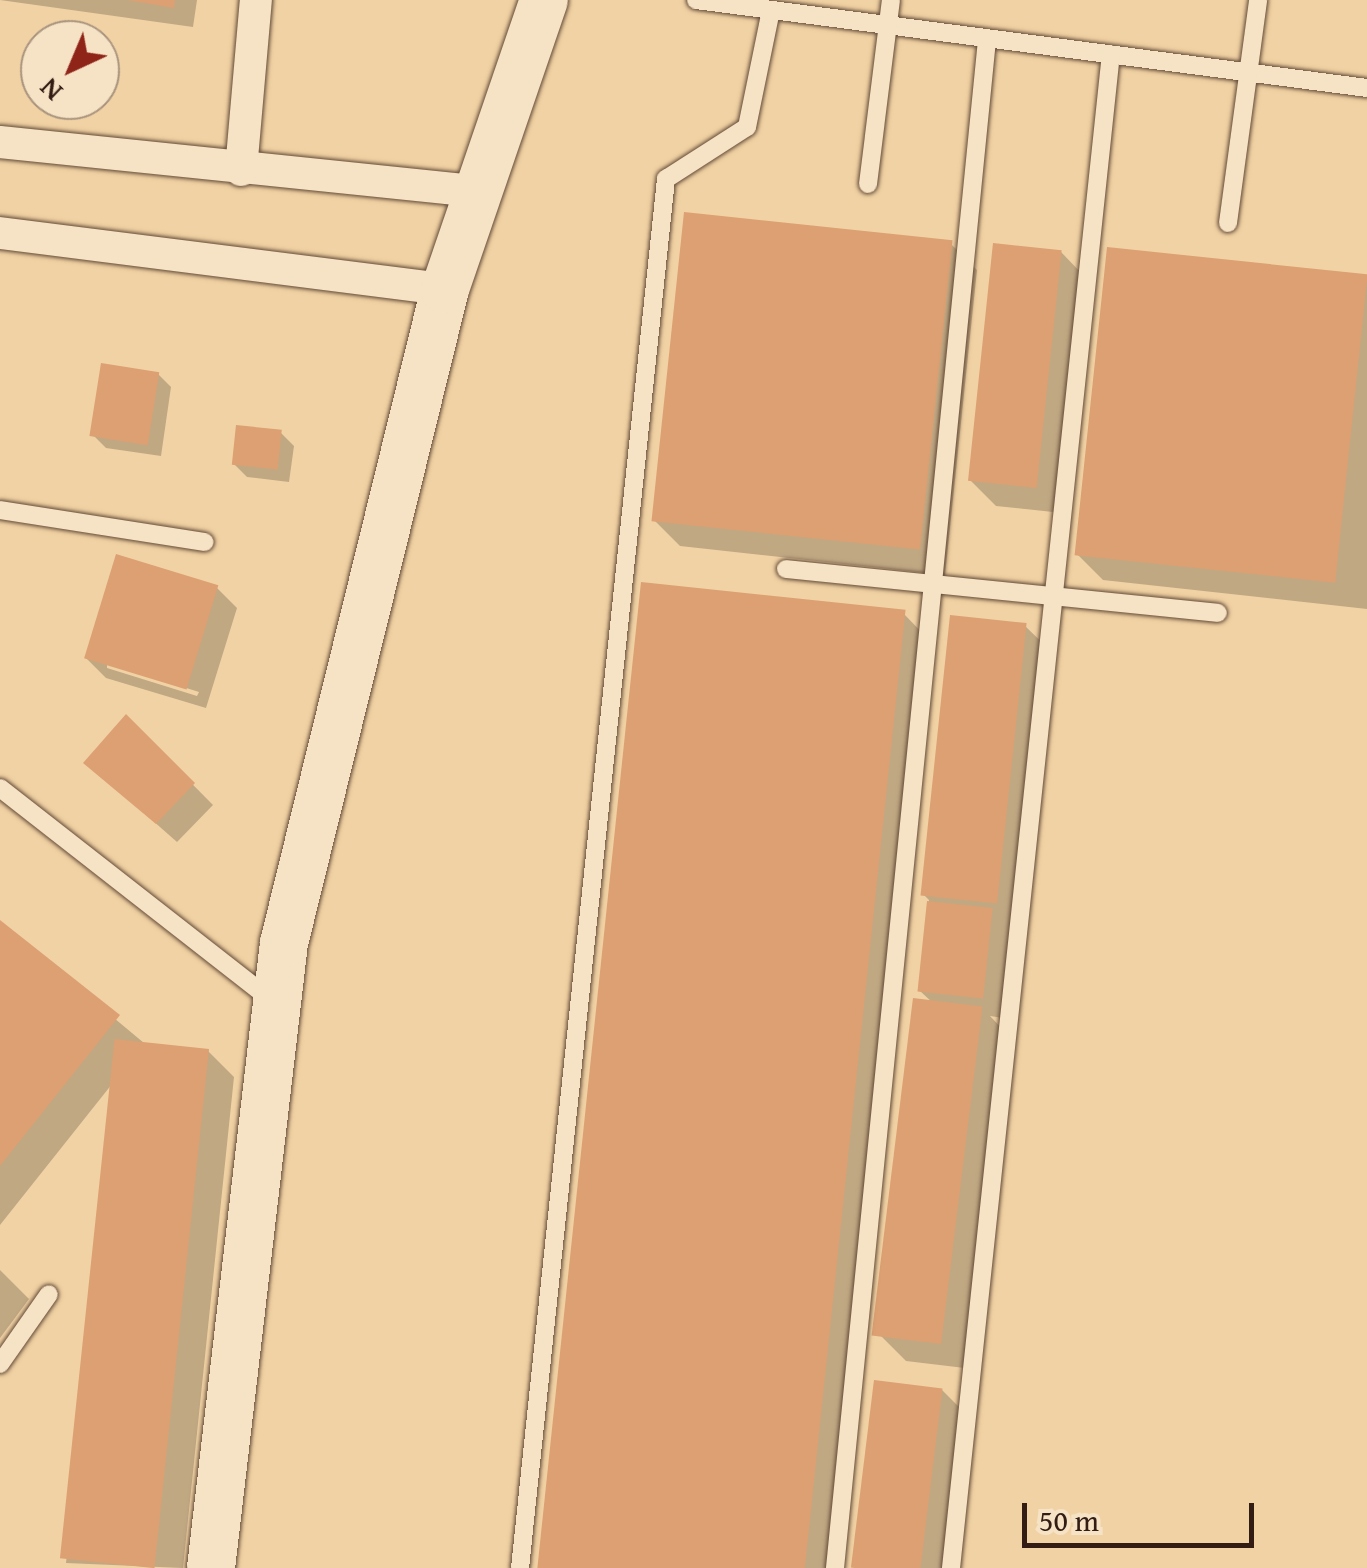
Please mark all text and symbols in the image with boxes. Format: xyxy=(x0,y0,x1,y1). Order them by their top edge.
north arrow xyxy=(20,20,120,120)
text: N xyxy=(29,69,71,112)
scale bar xyxy=(1027,1483,1260,1545)
text: 50 m xyxy=(1039,1498,1099,1542)

